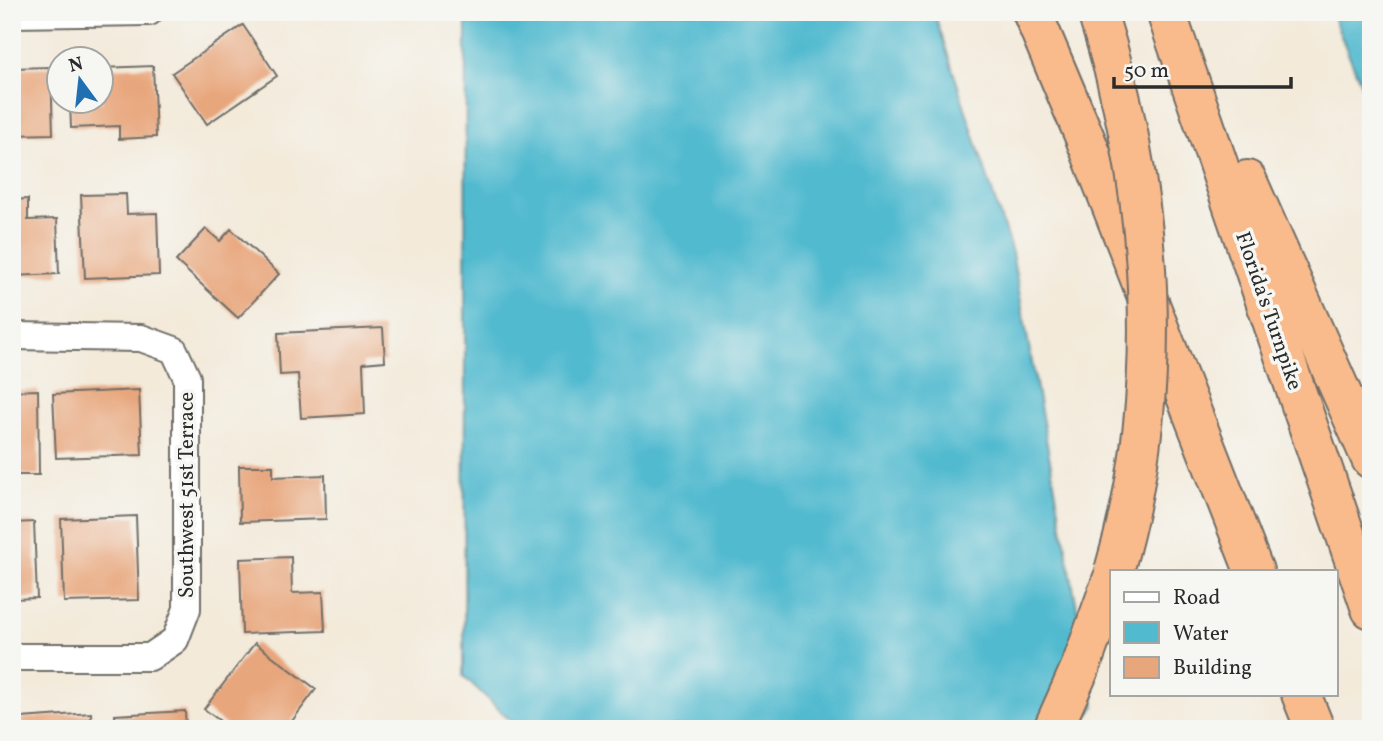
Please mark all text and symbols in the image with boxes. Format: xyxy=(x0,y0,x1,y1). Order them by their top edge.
north arrow xyxy=(46,46,116,116)
scale bar xyxy=(1114,46,1290,90)
text: N xyxy=(66,51,86,80)
text: 50 m xyxy=(1124,57,1169,86)
street label: Florida's Turnpike xyxy=(1227,228,1309,394)
street label: Southwest 51st Terrace xyxy=(173,392,202,598)
legend xyxy=(1110,570,1338,696)
text: Road xyxy=(1173,584,1220,613)
text: Water xyxy=(1173,620,1229,649)
text: Building xyxy=(1173,654,1252,683)

